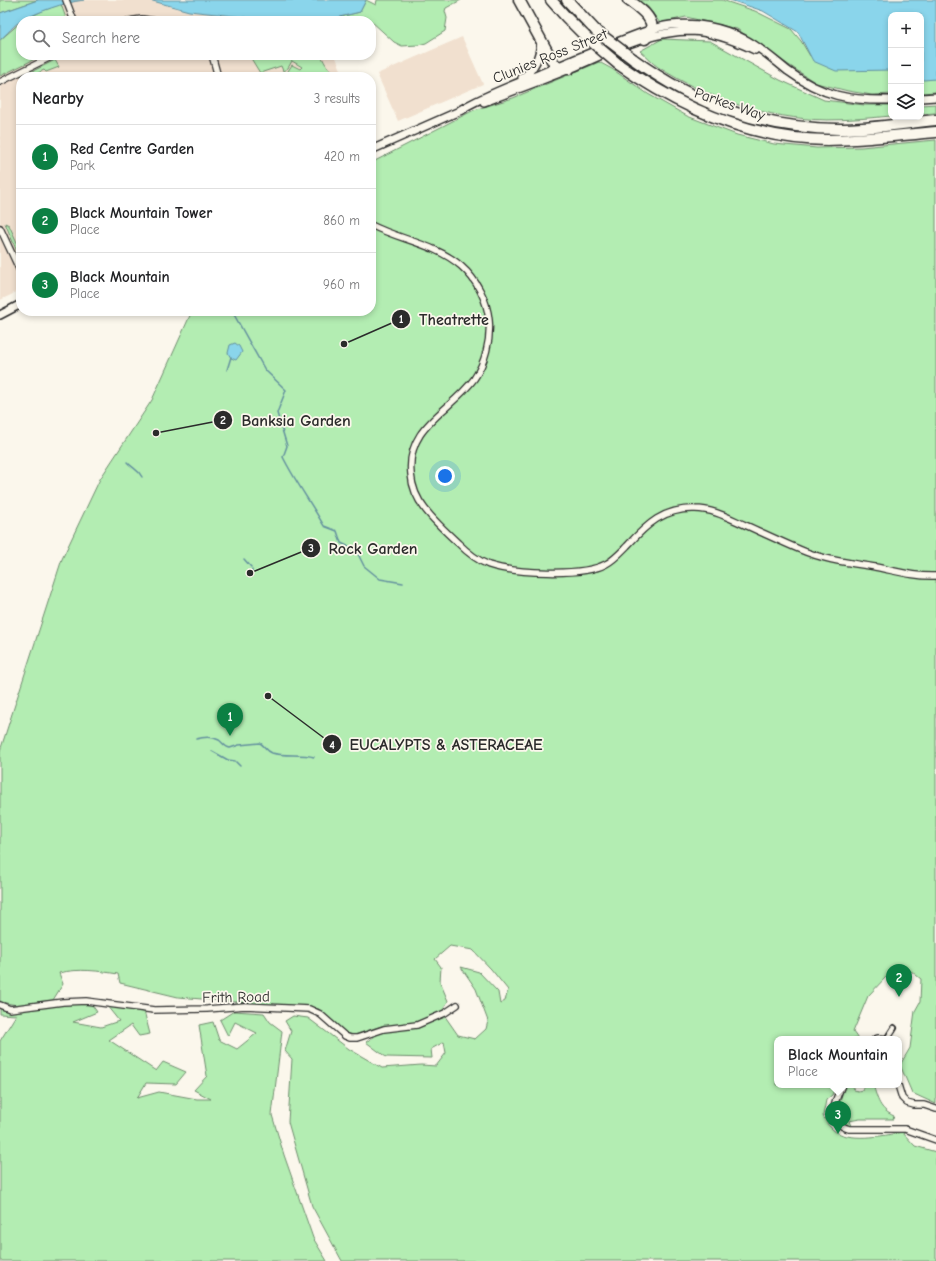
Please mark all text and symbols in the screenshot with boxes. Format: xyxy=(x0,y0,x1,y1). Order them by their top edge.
map controls xyxy=(888,12,924,120)
button: + xyxy=(888,12,924,48)
search box xyxy=(16,16,376,60)
street label: Clunies Ross Street xyxy=(490,24,611,87)
icon: search xyxy=(30,27,52,49)
text: Search here xyxy=(62,29,140,47)
button: − xyxy=(888,48,924,84)
street label: Parkes Way xyxy=(692,84,768,125)
button: layers xyxy=(888,84,924,120)
text: Nearby xyxy=(32,89,83,108)
text: 3 results xyxy=(314,91,360,106)
text: Red Centre Garden xyxy=(70,140,194,158)
text: 1 xyxy=(42,149,48,164)
text: 420 m xyxy=(324,149,360,164)
text: Park xyxy=(70,158,95,173)
text: Black Mountain Tower xyxy=(70,204,212,222)
text: 2 xyxy=(42,213,48,228)
text: 860 m xyxy=(323,213,360,228)
text: Place xyxy=(70,222,100,237)
text: Black Mountain xyxy=(70,268,170,286)
text: 3 xyxy=(42,277,48,292)
text: 960 m xyxy=(323,277,360,292)
text: Place xyxy=(70,286,100,301)
callout: Theatrette xyxy=(391,305,497,333)
text: Theatrette xyxy=(419,311,489,329)
text: 1 xyxy=(399,312,404,326)
callout: Banksia Garden xyxy=(213,406,359,434)
text: Banksia Garden xyxy=(241,412,351,430)
text: 2 xyxy=(220,413,226,427)
your location xyxy=(435,466,455,486)
callout: Rock Garden xyxy=(301,534,426,562)
text: Rock Garden xyxy=(329,540,417,558)
text: 3 xyxy=(308,541,314,555)
pin: 1 xyxy=(217,703,243,736)
callout: EUCALYPTS & ASTERACEAE xyxy=(322,730,551,758)
text: EUCALYPTS & ASTERACEAE xyxy=(350,736,543,754)
text: 4 xyxy=(329,738,335,752)
pin: 2 xyxy=(886,964,912,997)
street label: Frith Road xyxy=(202,987,270,1007)
popup xyxy=(774,1036,902,1088)
text: Black Mountain xyxy=(788,1046,888,1064)
text: Place xyxy=(788,1064,818,1079)
pin: 3 xyxy=(825,1101,851,1134)

